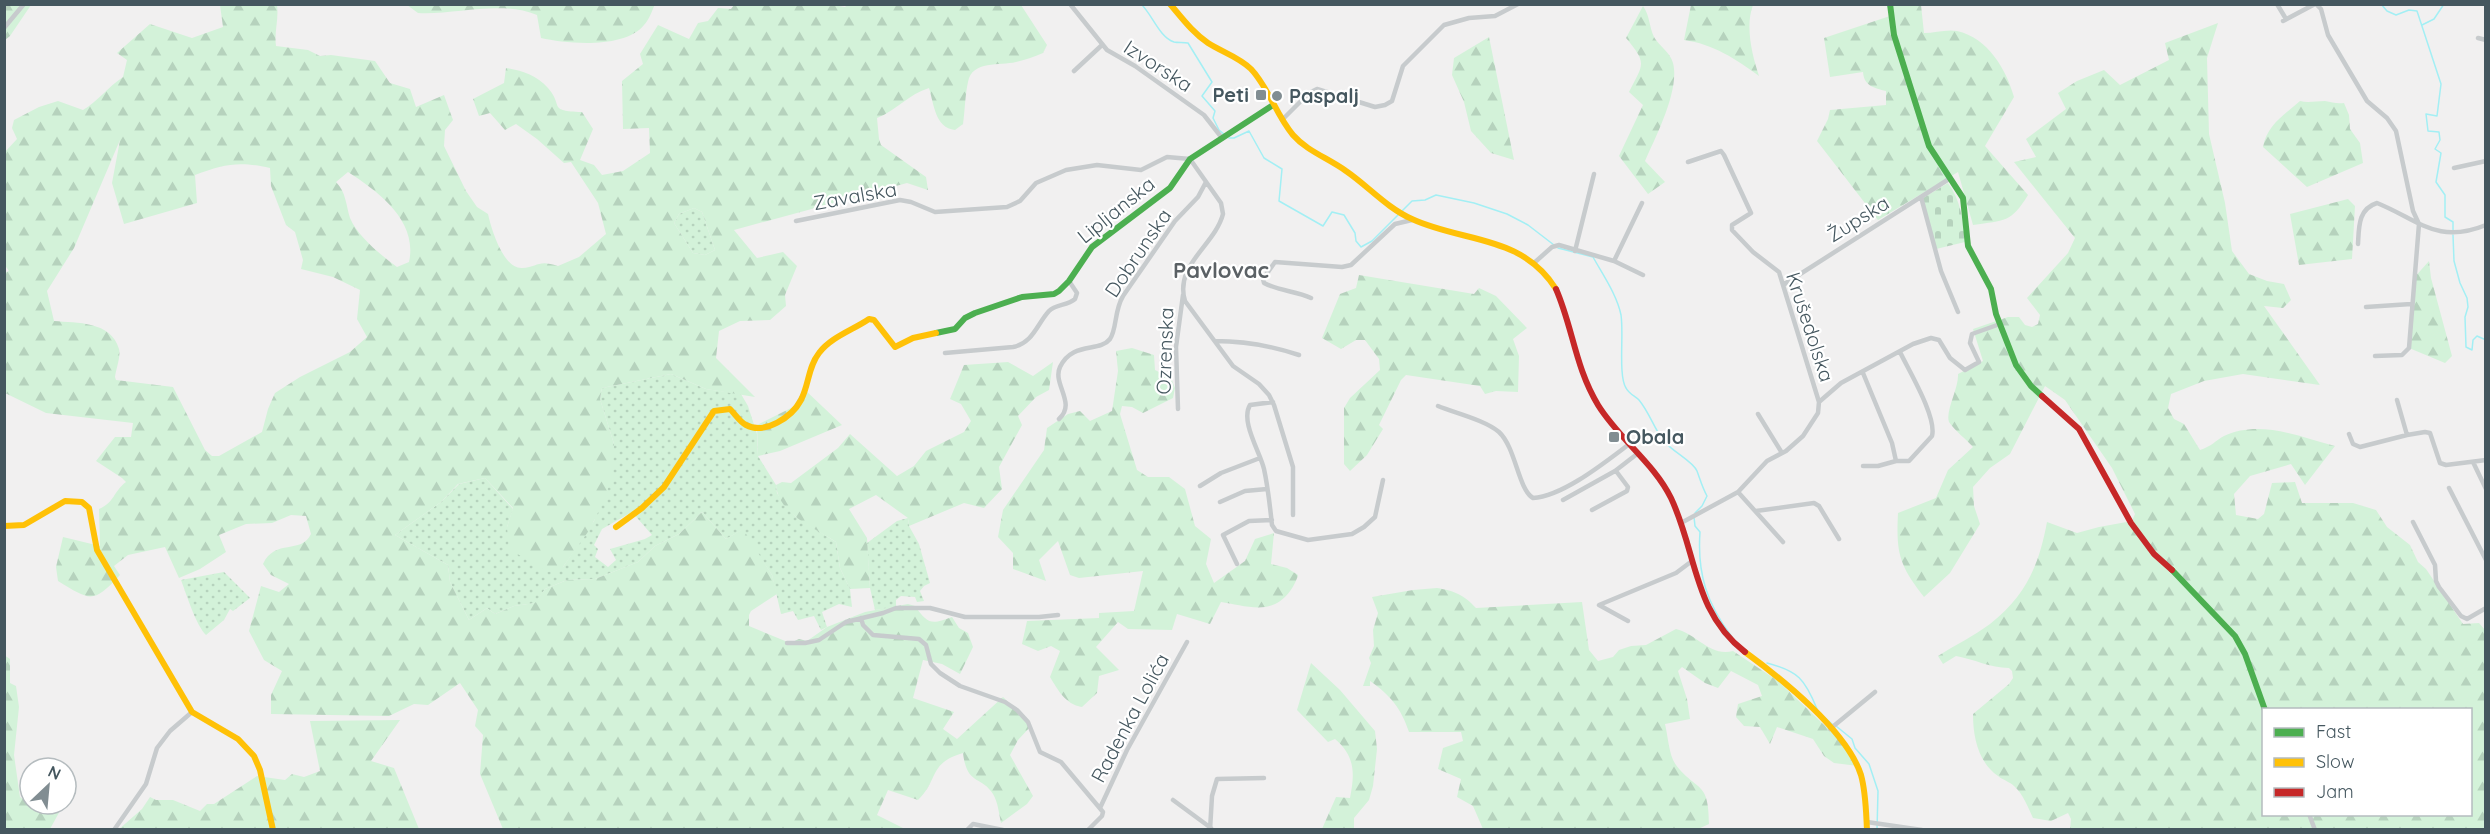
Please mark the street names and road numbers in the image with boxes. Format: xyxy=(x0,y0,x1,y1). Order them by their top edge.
street label: Izvorska xyxy=(1119,34,1197,97)
street label: Lipljanska xyxy=(1072,171,1160,248)
street label: Zavalska xyxy=(811,176,899,215)
street label: Župska xyxy=(1822,190,1893,247)
street label: Dobrunska xyxy=(1099,204,1176,302)
street label: Krušedolska xyxy=(1781,269,1840,385)
street label: Ozrenska xyxy=(1150,307,1179,395)
street label: Radenka Lolića xyxy=(1085,649,1174,787)

